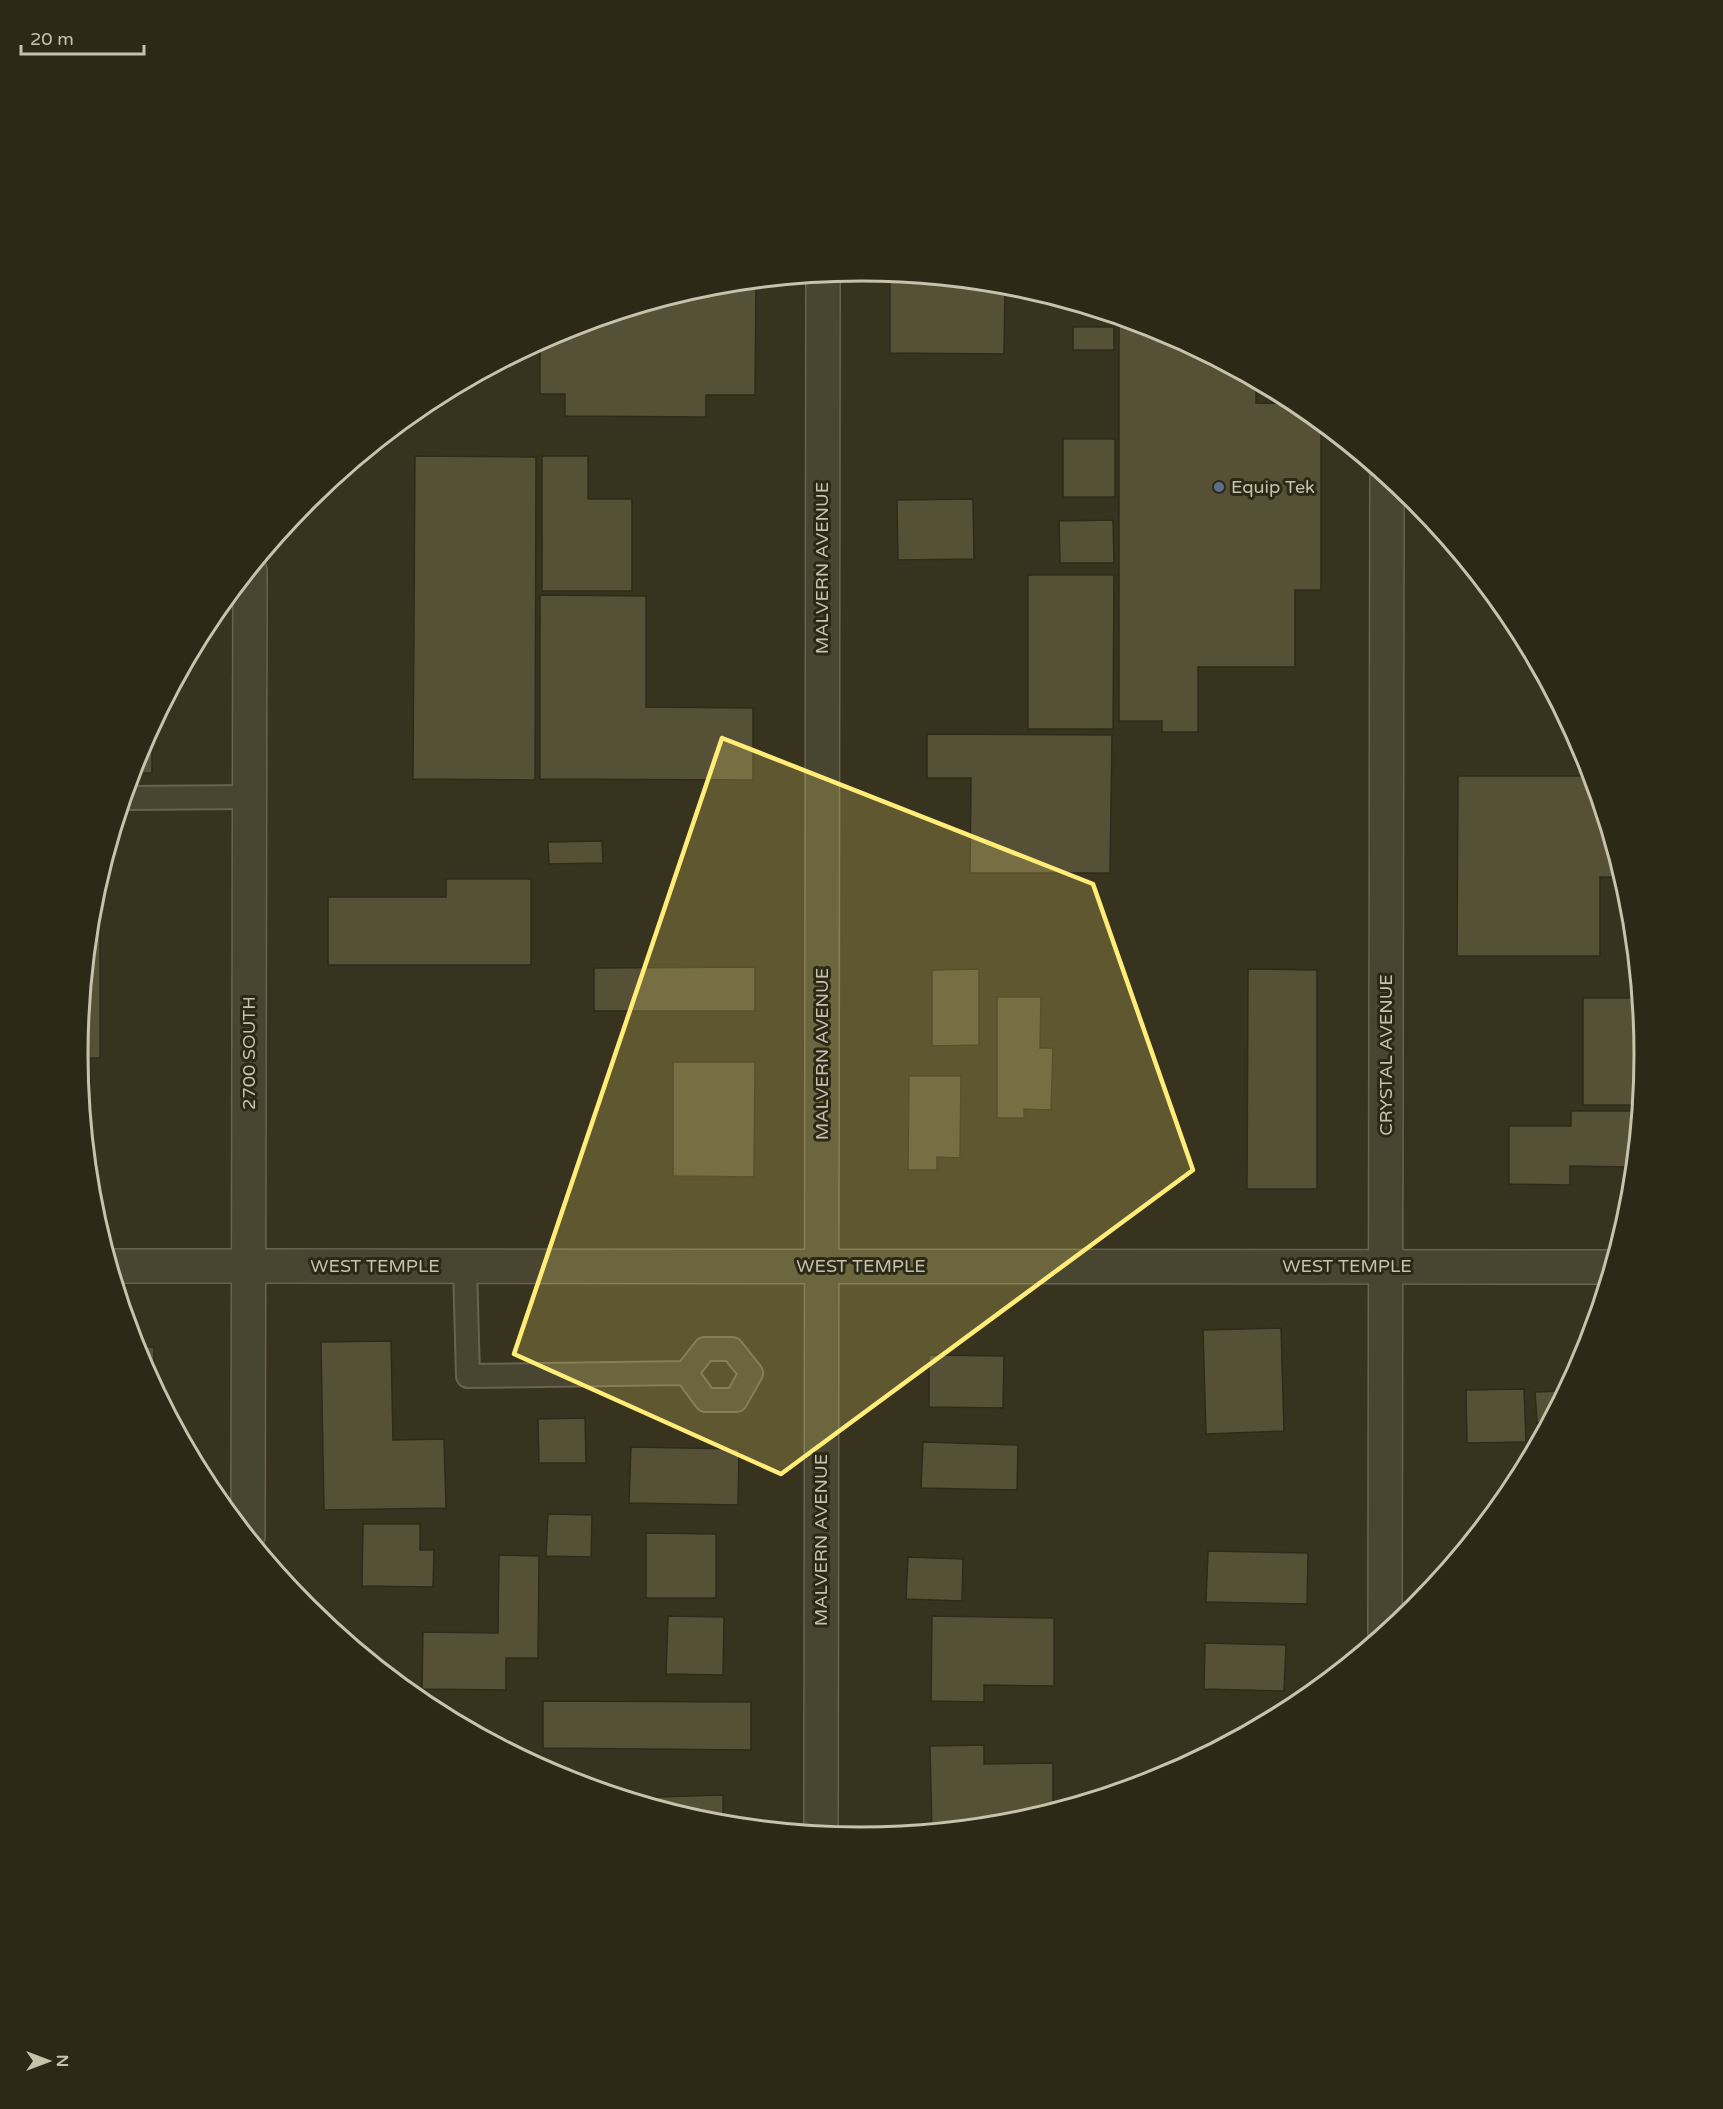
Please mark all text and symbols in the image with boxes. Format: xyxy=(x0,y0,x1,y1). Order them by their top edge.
scale bar xyxy=(21,18,144,56)
text: 20 m xyxy=(30,28,74,50)
place label: Equip Tek xyxy=(1231,476,1315,498)
marker: Equip Tek xyxy=(1212,480,1226,494)
street label: MALVERN AVENUE xyxy=(811,482,833,654)
street label: MALVERN AVENUE xyxy=(811,968,833,1140)
street label: CRYSTAL AVENUE xyxy=(1375,974,1397,1136)
street label: 2700 SOUTH xyxy=(238,996,260,1110)
street label: WEST TEMPLE xyxy=(310,1255,440,1277)
street label: WEST TEMPLE xyxy=(796,1255,926,1277)
street label: WEST TEMPLE xyxy=(1282,1255,1412,1277)
street label: MALVERN AVENUE xyxy=(810,1454,832,1626)
north arrow xyxy=(18,2031,78,2091)
text: N xyxy=(52,2055,72,2067)

